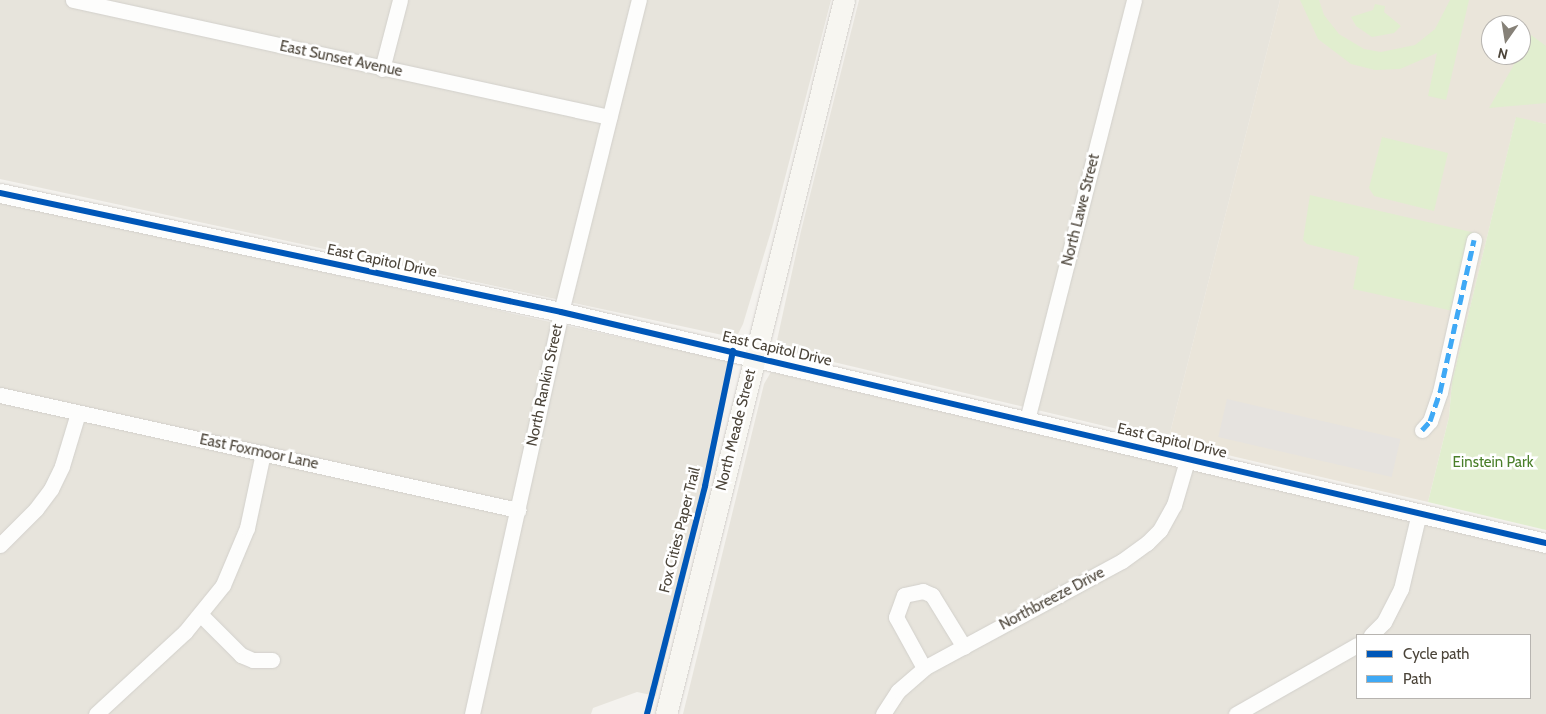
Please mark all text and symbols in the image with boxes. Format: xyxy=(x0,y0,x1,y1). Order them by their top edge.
north arrow xyxy=(1481,15,1531,65)
street label: East Sunset Avenue xyxy=(278,37,404,81)
text: N xyxy=(1496,44,1510,64)
street label: North Lawe Street xyxy=(1058,152,1104,268)
street label: East Capitol Drive xyxy=(325,241,439,281)
street label: North Rankin Street xyxy=(523,322,567,448)
street label: East Capitol Drive xyxy=(720,328,834,370)
street label: North Meade Street xyxy=(712,367,760,493)
street label: East Capitol Drive xyxy=(1115,420,1229,462)
street label: East Foxmoor Lane xyxy=(198,431,320,473)
park label: Einstein Park xyxy=(1452,454,1534,472)
street label: Fox Cities Paper Trail xyxy=(656,465,704,595)
street label: Northbreeze Drive xyxy=(996,564,1108,634)
legend xyxy=(1356,634,1531,699)
text: Cycle path xyxy=(1403,645,1469,663)
text: Path xyxy=(1403,670,1432,688)

